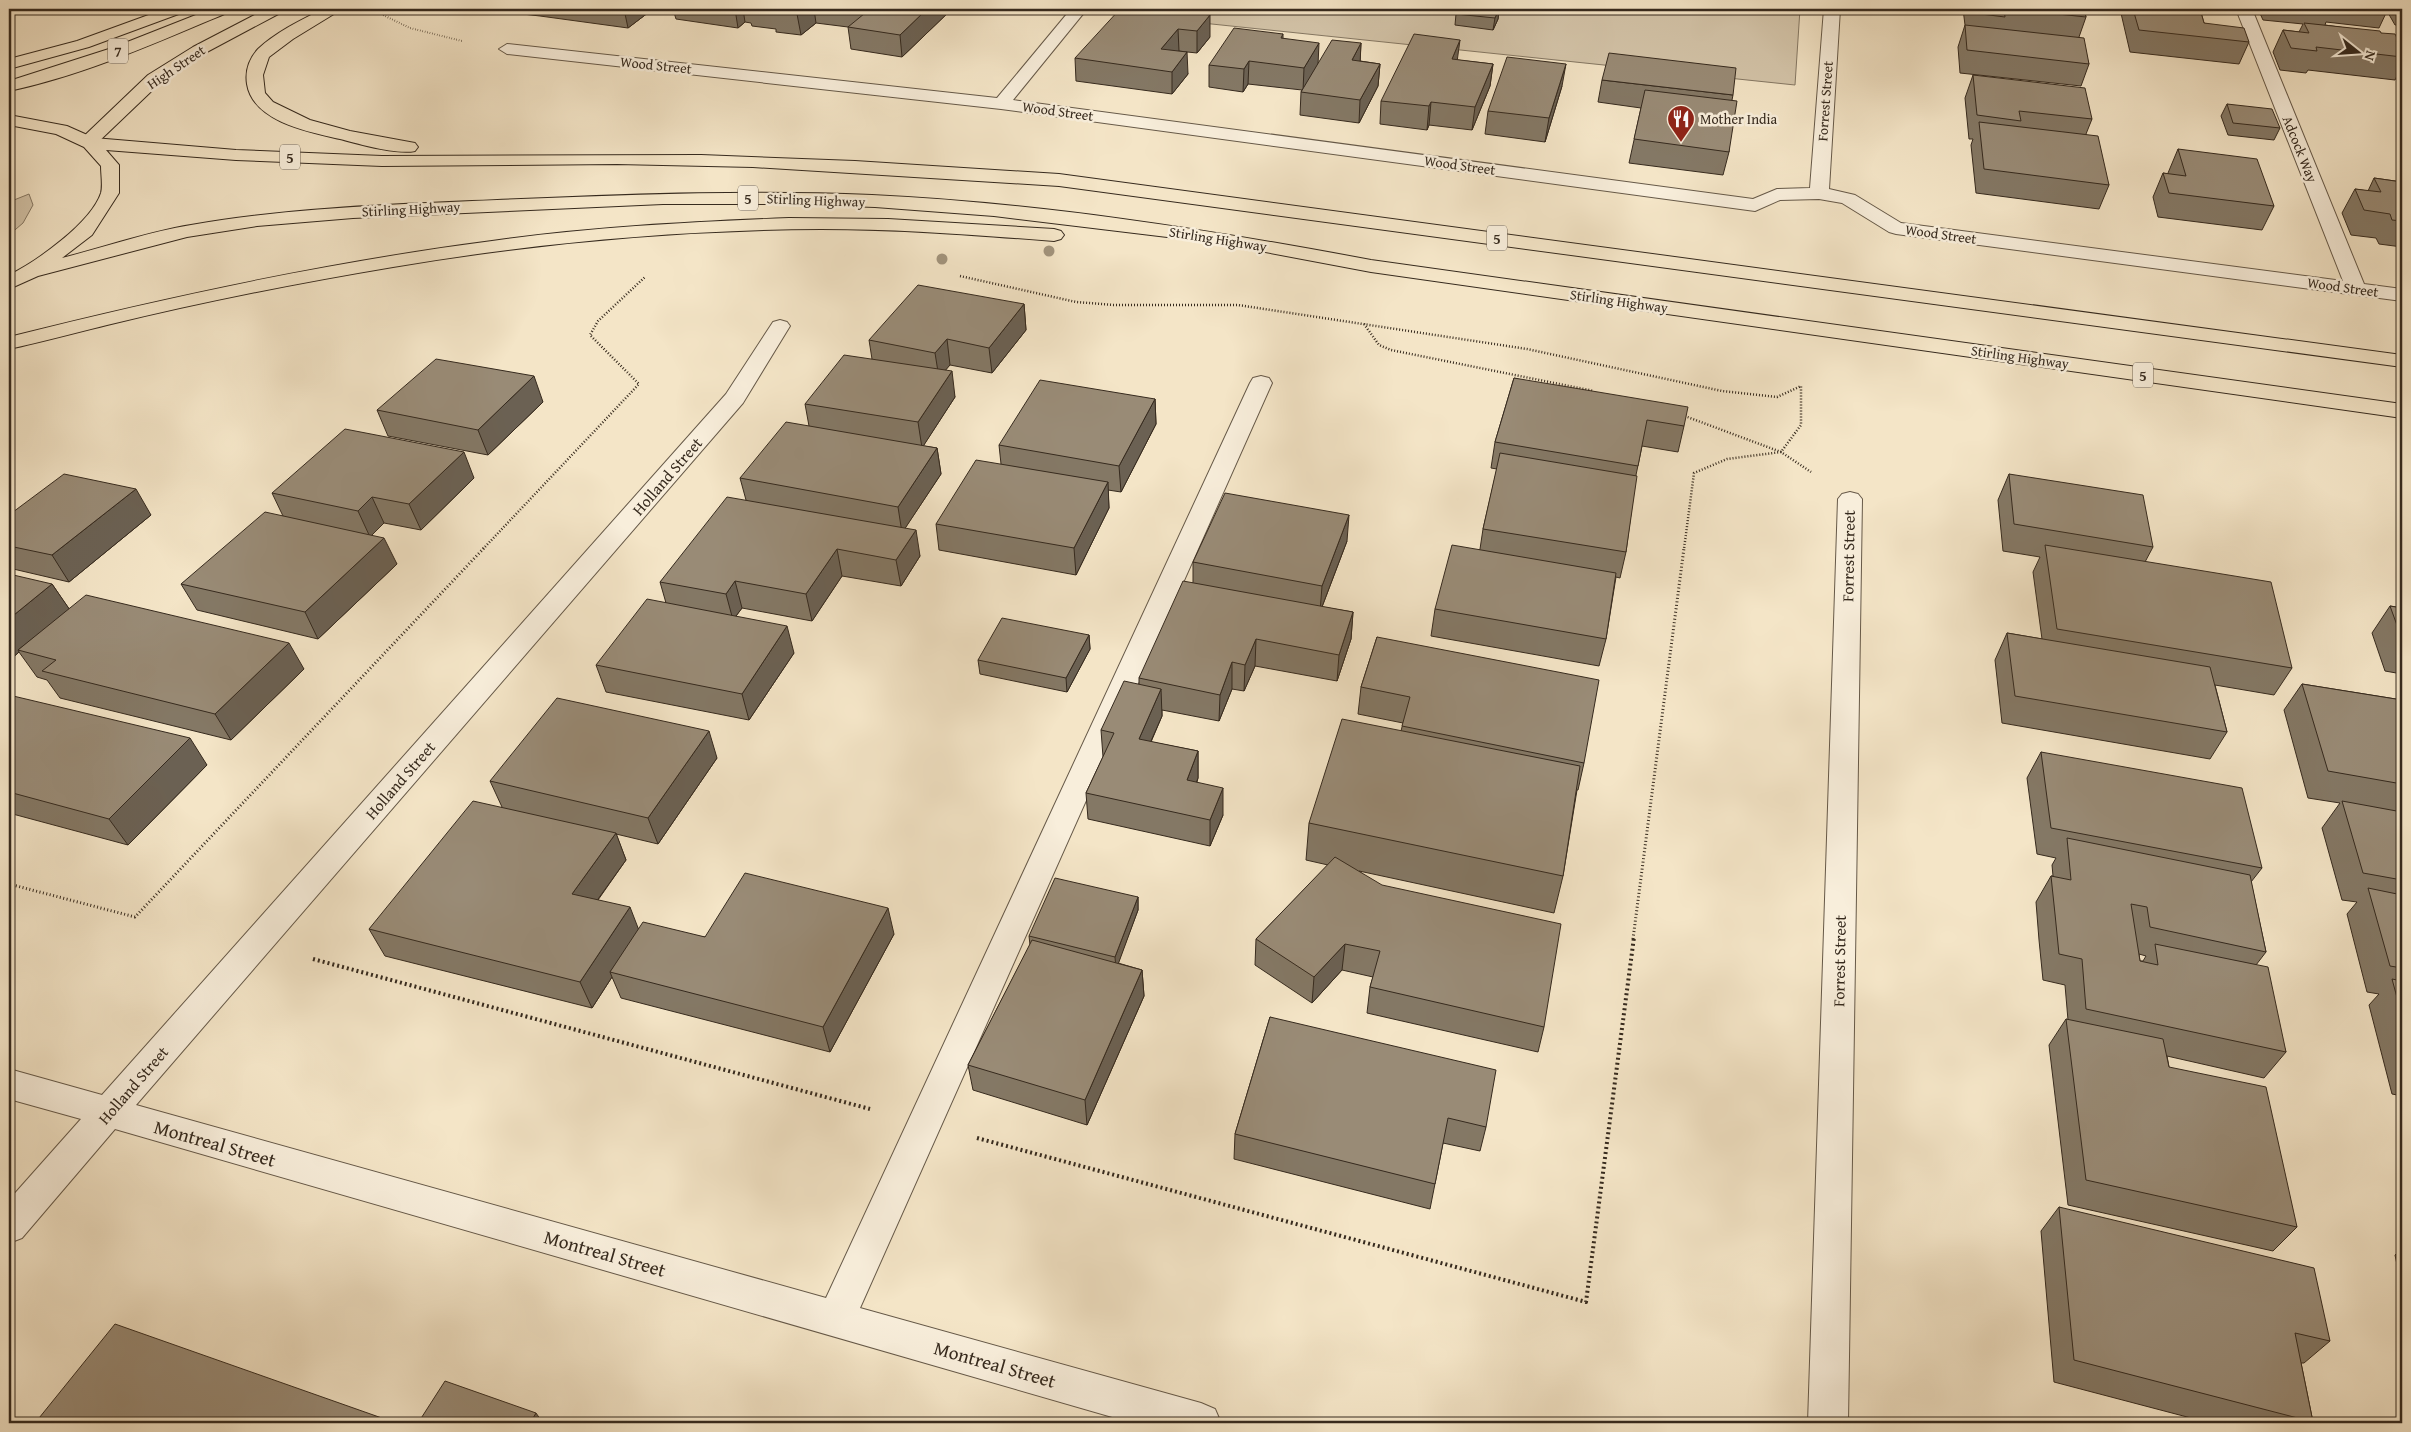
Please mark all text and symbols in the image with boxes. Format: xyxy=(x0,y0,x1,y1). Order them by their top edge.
north arrow xyxy=(2334,28,2384,78)
road number: 7 xyxy=(108,38,128,64)
street label: High Street xyxy=(143,40,209,94)
text: N xyxy=(2359,48,2381,64)
street label: Wood Street xyxy=(619,51,693,79)
street label: Forrest Street xyxy=(1812,60,1838,142)
street label: Wood Street xyxy=(1021,96,1095,126)
restaurant icon: Mother India xyxy=(1666,104,1696,143)
place label: Mother India xyxy=(1700,109,1777,129)
street label: Adcock Way xyxy=(2278,113,2322,185)
road number: 5 xyxy=(280,144,300,170)
street label: Wood Street xyxy=(1423,150,1497,180)
road number: 5 xyxy=(738,186,758,210)
street label: Stirling Highway xyxy=(766,188,866,212)
street label: Stirling Highway xyxy=(361,196,461,222)
street label: Wood Street xyxy=(1904,219,1978,249)
street label: Stirling Highway xyxy=(1168,221,1268,257)
road number: 5 xyxy=(1487,226,1507,250)
street label: Wood Street xyxy=(2306,272,2380,302)
street label: Stirling Highway xyxy=(1569,284,1669,318)
street label: Stirling Highway xyxy=(1970,340,2070,374)
road number: 5 xyxy=(2133,362,2153,388)
street label: Holland Street xyxy=(626,431,708,520)
street label: Forrest Street xyxy=(1835,510,1861,602)
street label: Holland Street xyxy=(359,735,441,824)
street label: Forrest Street xyxy=(1826,915,1852,1007)
street label: Holland Street xyxy=(92,1040,174,1129)
street label: Montreal Street xyxy=(151,1112,280,1174)
street label: Montreal Street xyxy=(541,1222,670,1284)
street label: Montreal Street xyxy=(931,1333,1060,1395)

